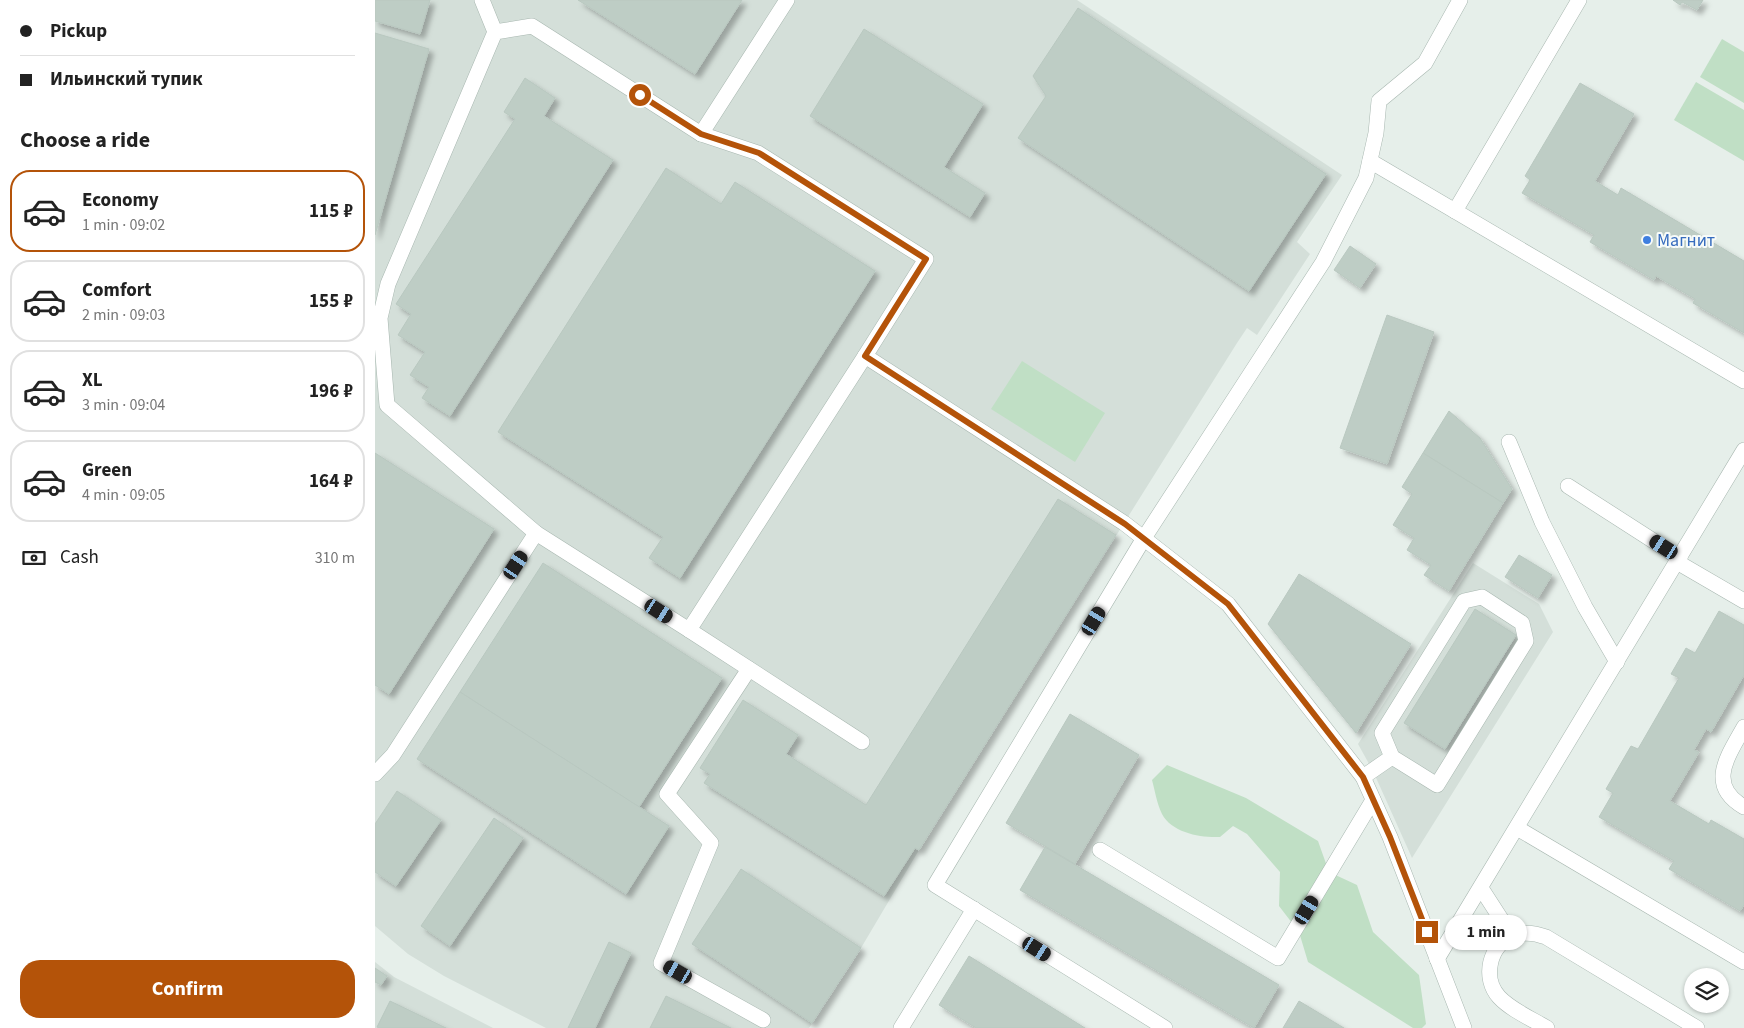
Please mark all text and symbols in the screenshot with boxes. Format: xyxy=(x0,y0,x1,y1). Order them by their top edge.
text: Pickup xyxy=(50,18,107,45)
text: Ильинский тупик xyxy=(50,66,203,93)
route start xyxy=(629,84,651,106)
text: Choose a ride xyxy=(20,124,150,156)
text: Economy xyxy=(82,187,159,214)
icon: car xyxy=(22,189,67,234)
text: 115 ₽ xyxy=(309,198,353,225)
text: 1 min · 09:02 xyxy=(82,214,165,236)
place label: Магнит xyxy=(1657,228,1715,253)
marker: Магнит xyxy=(1641,234,1653,246)
text: Comfort xyxy=(82,277,152,304)
icon: car xyxy=(22,279,67,324)
text: 155 ₽ xyxy=(309,288,353,315)
text: 2 min · 09:03 xyxy=(82,304,165,326)
text: XL xyxy=(82,367,103,394)
icon: car xyxy=(22,369,67,414)
text: 196 ₽ xyxy=(309,378,353,405)
text: 3 min · 09:04 xyxy=(82,394,165,416)
text: Green xyxy=(82,457,132,484)
icon: car xyxy=(22,459,67,504)
text: 164 ₽ xyxy=(309,468,353,495)
text: 4 min · 09:05 xyxy=(82,484,165,506)
car xyxy=(1647,533,1680,561)
icon: cash xyxy=(20,544,48,572)
text: Cash xyxy=(60,544,99,571)
text: 310 m xyxy=(315,547,355,569)
car xyxy=(501,548,530,582)
car xyxy=(642,597,675,625)
car xyxy=(1079,604,1108,638)
car xyxy=(1292,893,1321,927)
callout: 1 min xyxy=(1445,914,1527,950)
route end xyxy=(1416,921,1438,943)
text: 1 min xyxy=(1467,921,1505,943)
car xyxy=(1020,935,1053,963)
car xyxy=(661,958,694,986)
button: Confirm xyxy=(20,960,355,1018)
map controls xyxy=(1684,968,1729,1013)
button: layers xyxy=(1684,968,1729,1013)

